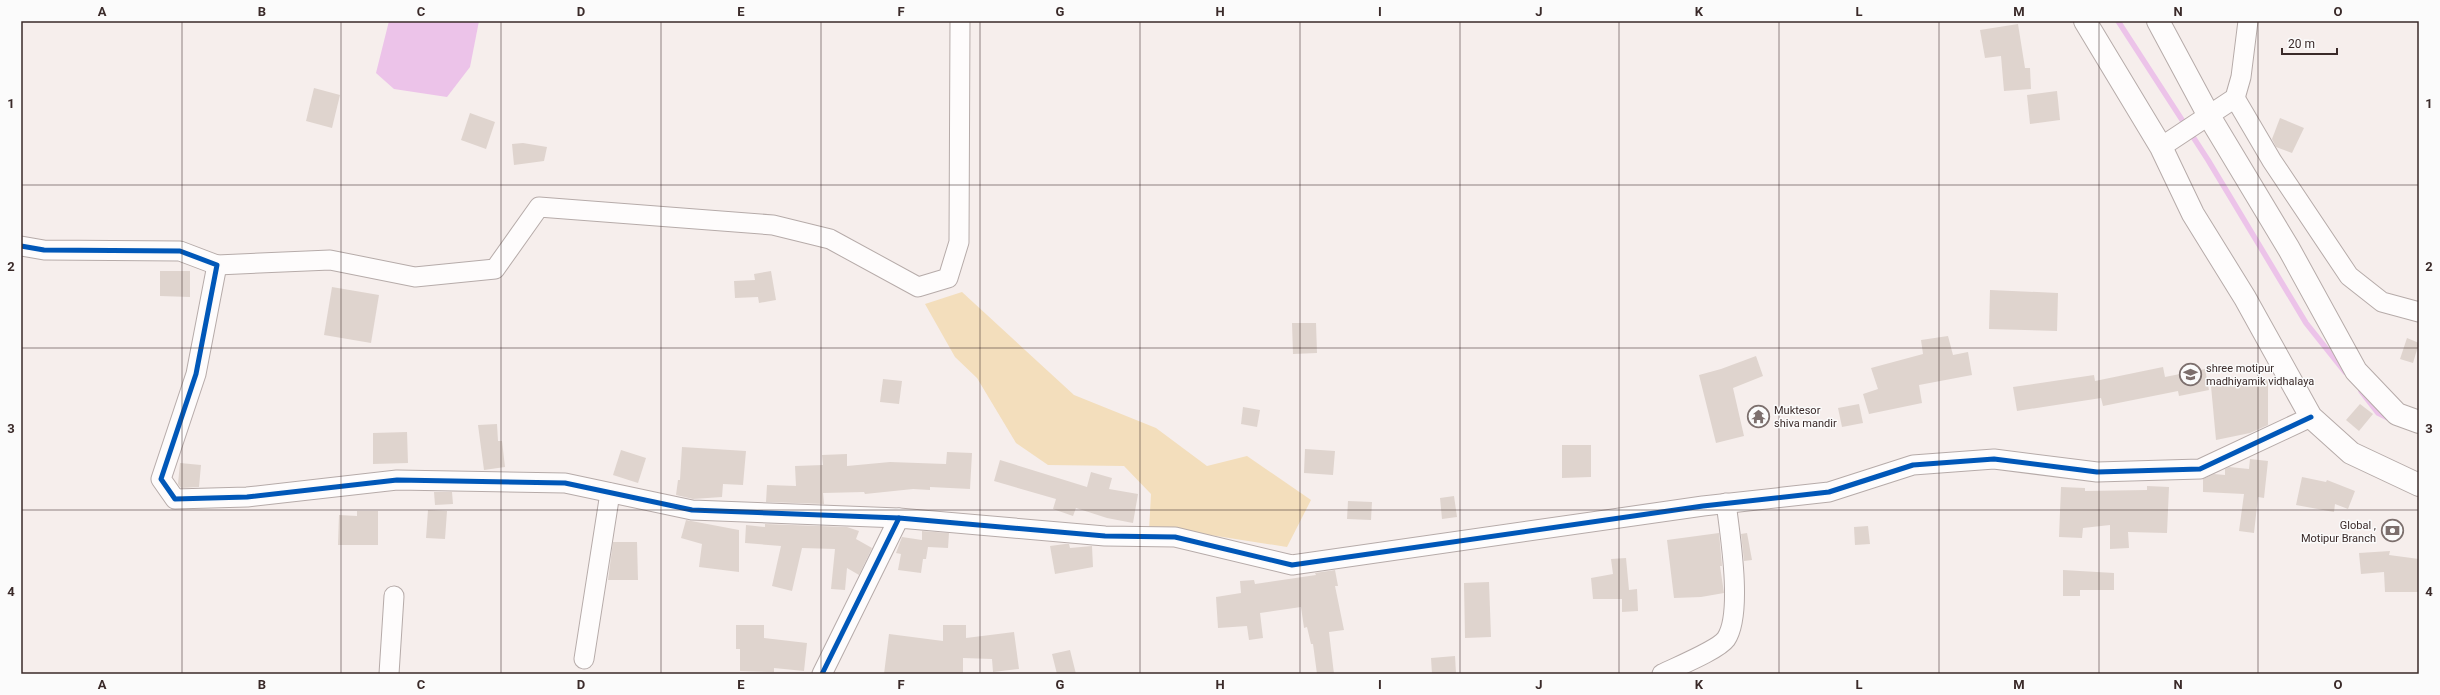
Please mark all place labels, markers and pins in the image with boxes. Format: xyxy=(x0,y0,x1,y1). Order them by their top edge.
school or university icon: shree motipur madhiyamik vidhalaya xyxy=(2178,361,2204,387)
place label: shree motipur madhiyamik vidhalaya xyxy=(2206,362,2314,388)
temple icon: Muktesor shiva mandir xyxy=(1745,403,1771,429)
place label: Muktesor shiva mandir xyxy=(1774,404,1837,430)
bank icon: Global , Motipur Branch xyxy=(2379,518,2405,544)
place label: Global , Motipur Branch xyxy=(2301,519,2376,545)

